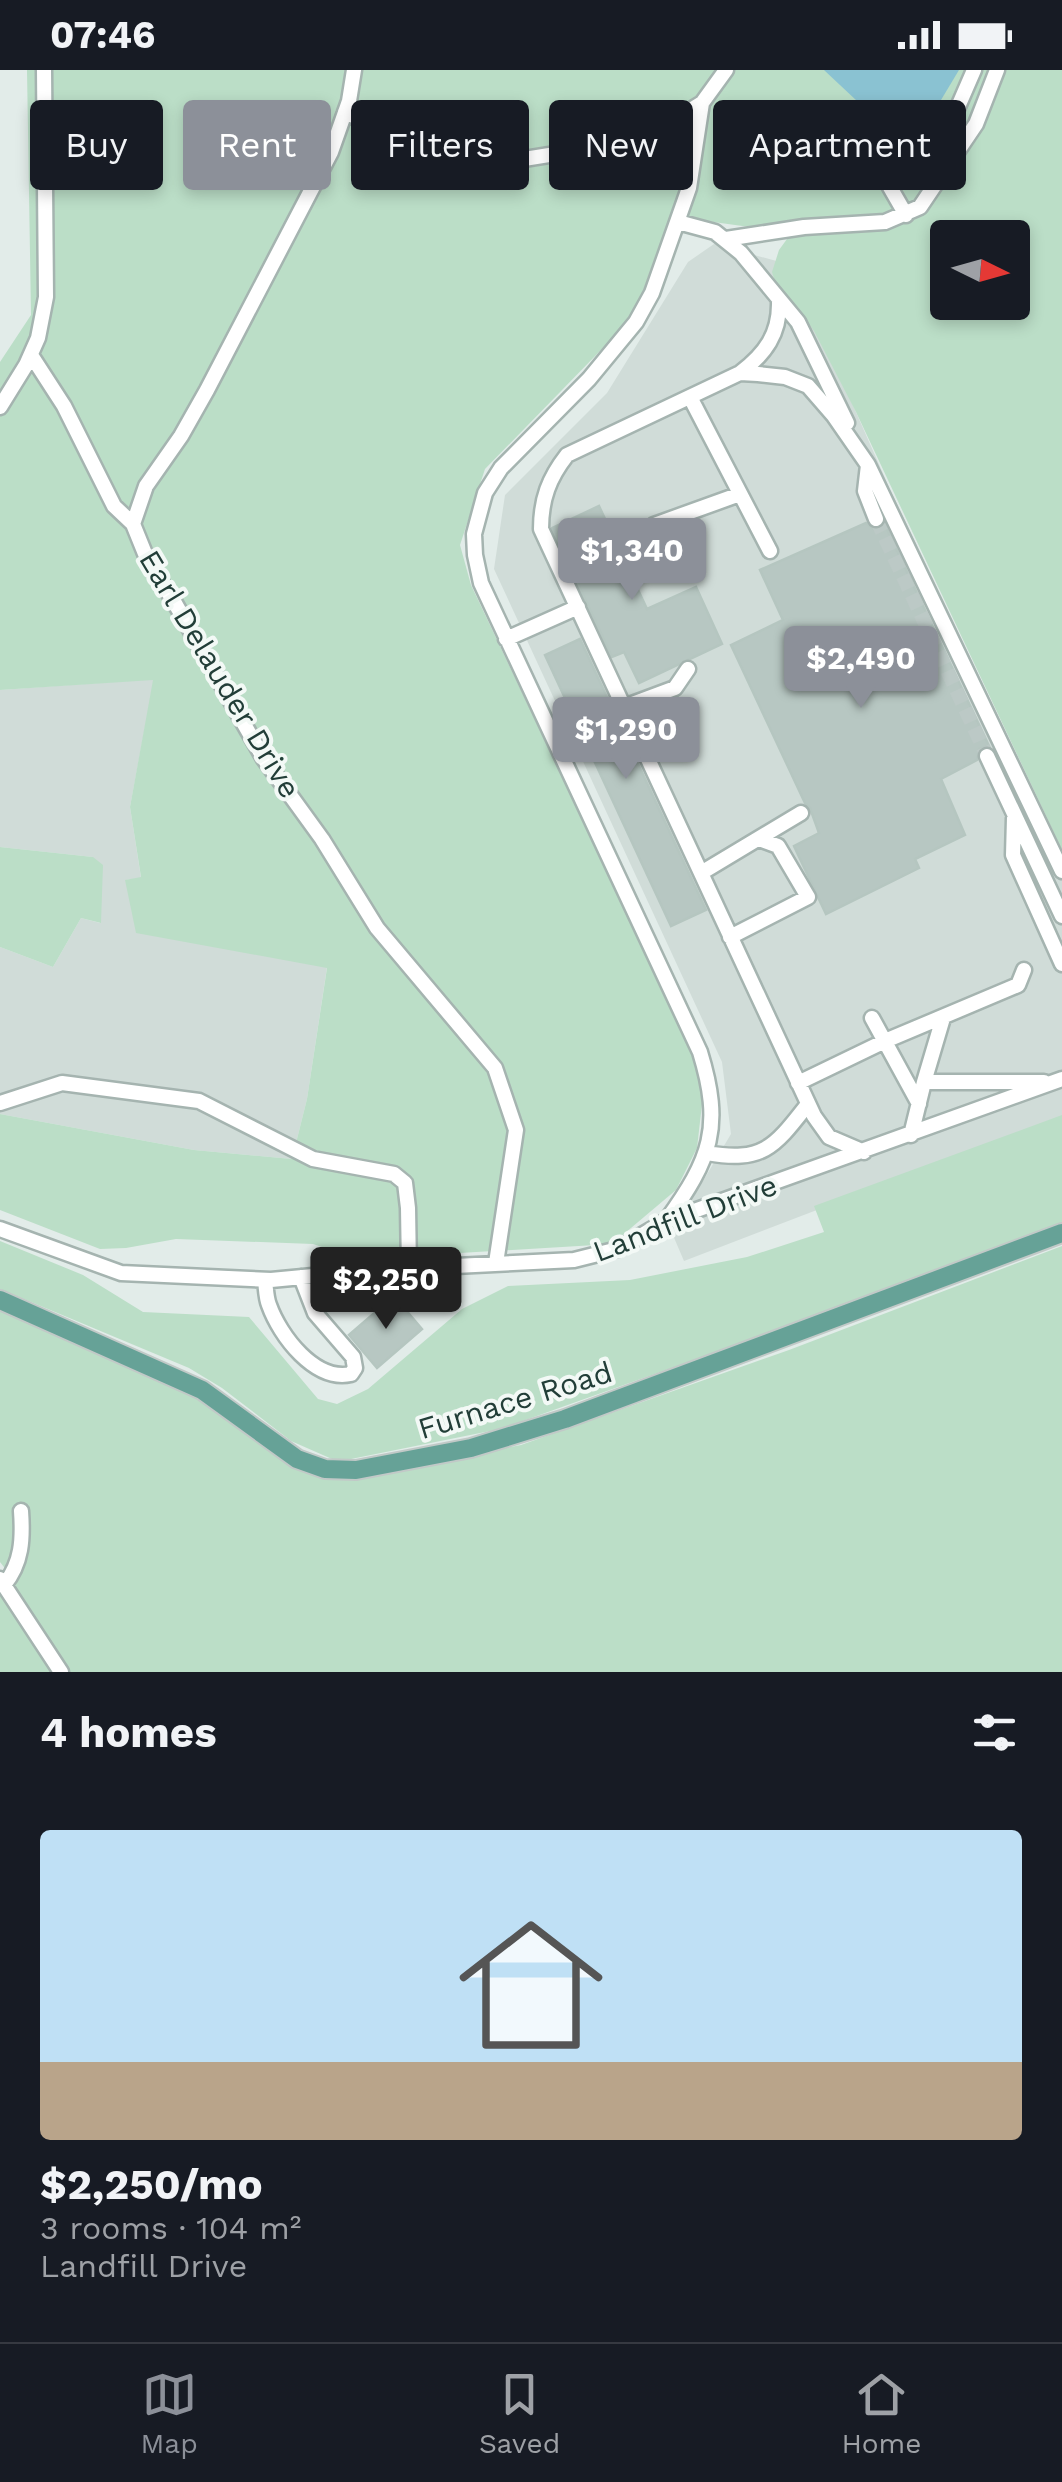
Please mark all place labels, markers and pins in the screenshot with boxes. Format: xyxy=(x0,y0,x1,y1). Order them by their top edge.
pin: $1,340 xyxy=(551,518,713,603)
pin: $2,490 xyxy=(780,626,942,711)
pin: $1,290 xyxy=(545,697,707,782)
pin: $2,250 xyxy=(305,1247,467,1332)

